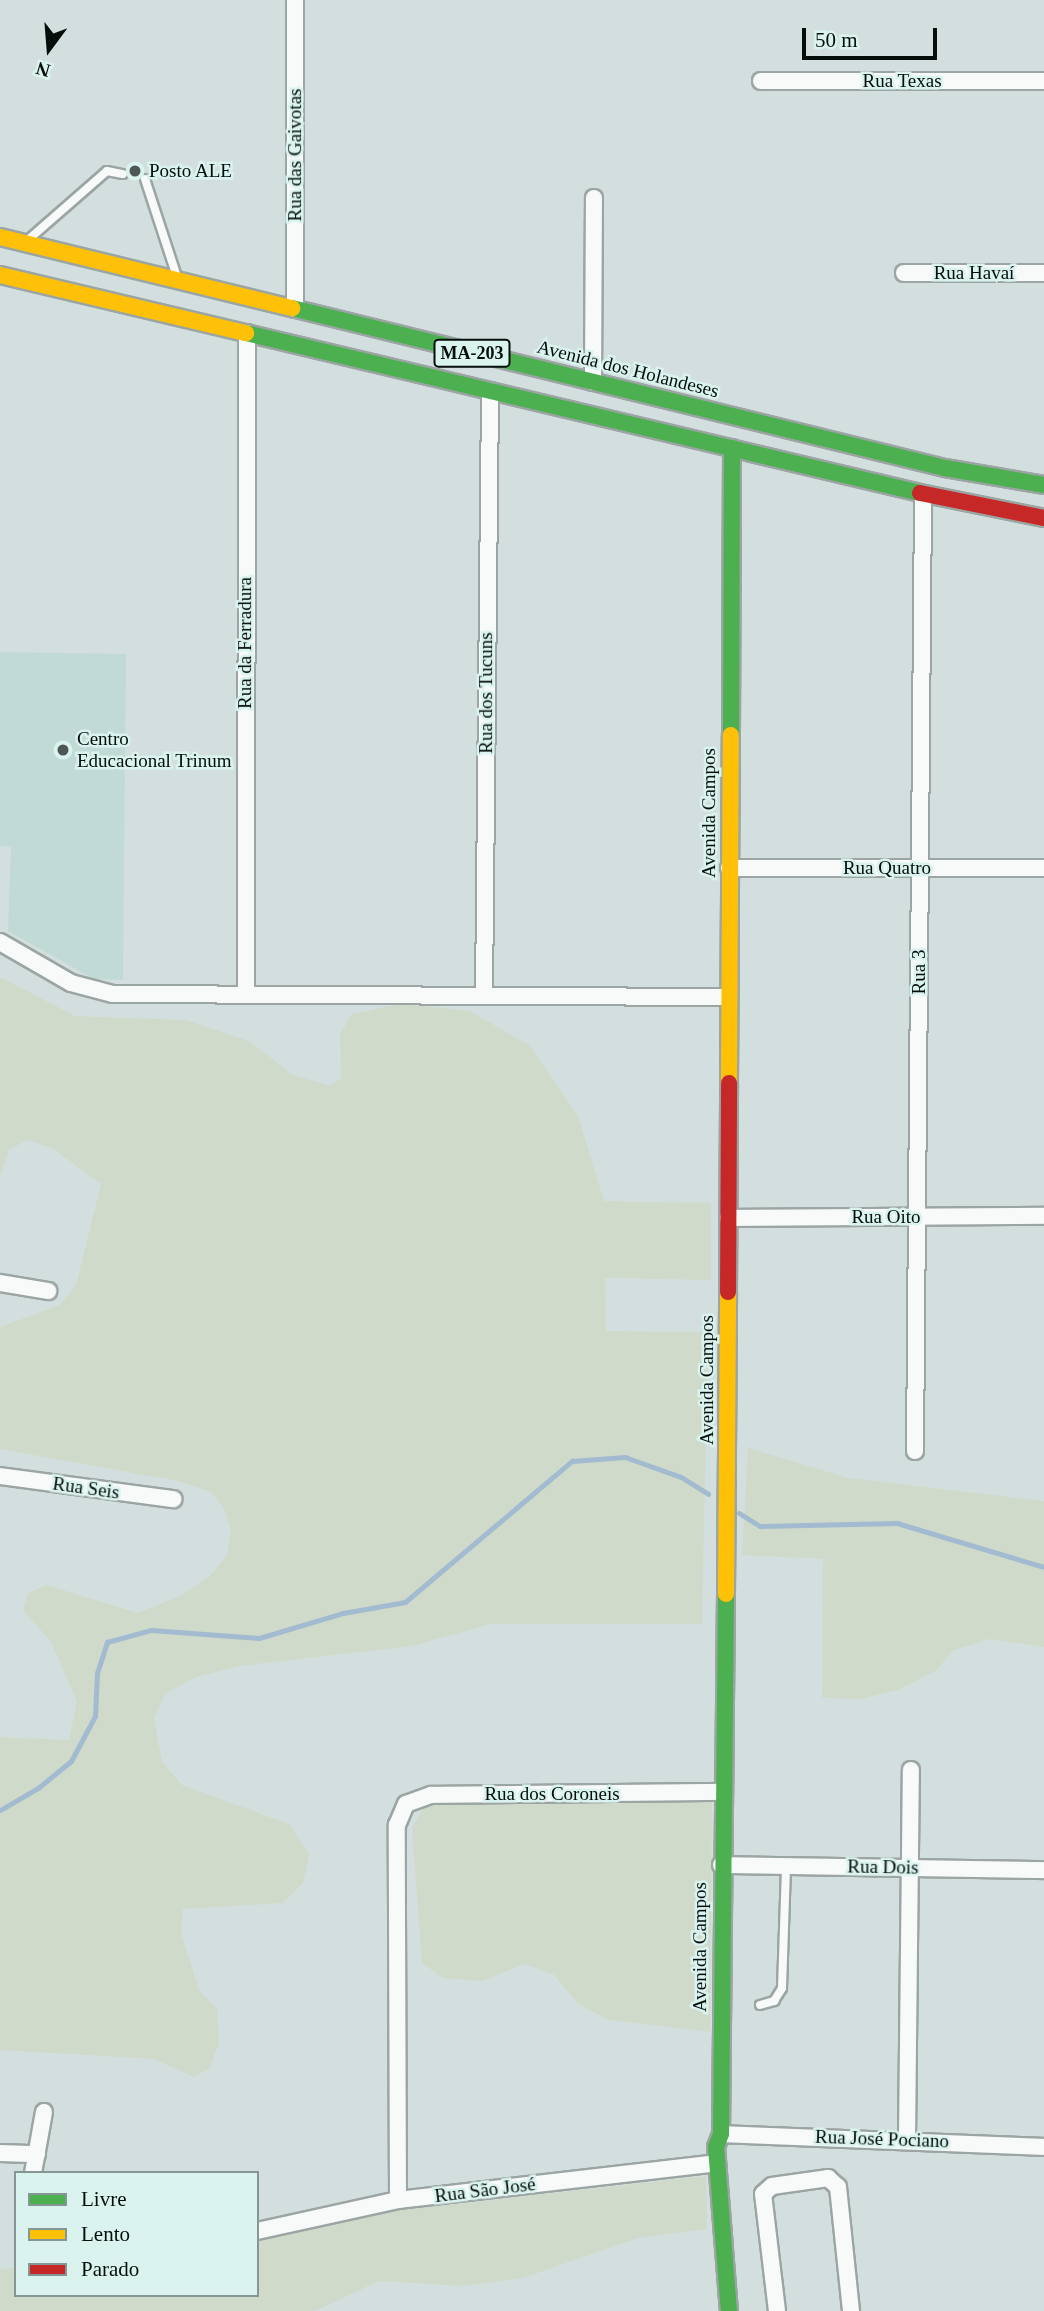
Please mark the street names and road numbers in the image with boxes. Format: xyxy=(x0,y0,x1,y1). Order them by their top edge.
street label: Rua Texas xyxy=(862,70,942,92)
street label: Rua das Gaivotas xyxy=(284,89,306,221)
street label: Rua Havaí xyxy=(934,262,1014,284)
street label: Avenida dos Holandeses xyxy=(535,335,721,403)
road number: MA-203 xyxy=(434,338,510,368)
street label: Rua da Ferradura xyxy=(234,577,256,709)
street label: Rua dos Tucuns xyxy=(475,632,497,754)
street label: Avenida Campos xyxy=(698,748,720,878)
street label: Rua Quatro xyxy=(843,857,931,879)
street label: Rua 3 xyxy=(908,950,930,994)
street label: Rua Oito xyxy=(851,1206,921,1228)
street label: Avenida Campos xyxy=(696,1315,718,1445)
street label: Rua Seis xyxy=(51,1472,121,1504)
street label: Rua dos Coroneis xyxy=(484,1783,620,1805)
street label: Rua Dois xyxy=(847,1855,919,1879)
street label: Avenida Campos xyxy=(689,1882,711,2012)
street label: Rua José Pociano xyxy=(815,2125,949,2153)
street label: Rua São José xyxy=(433,2173,537,2207)

